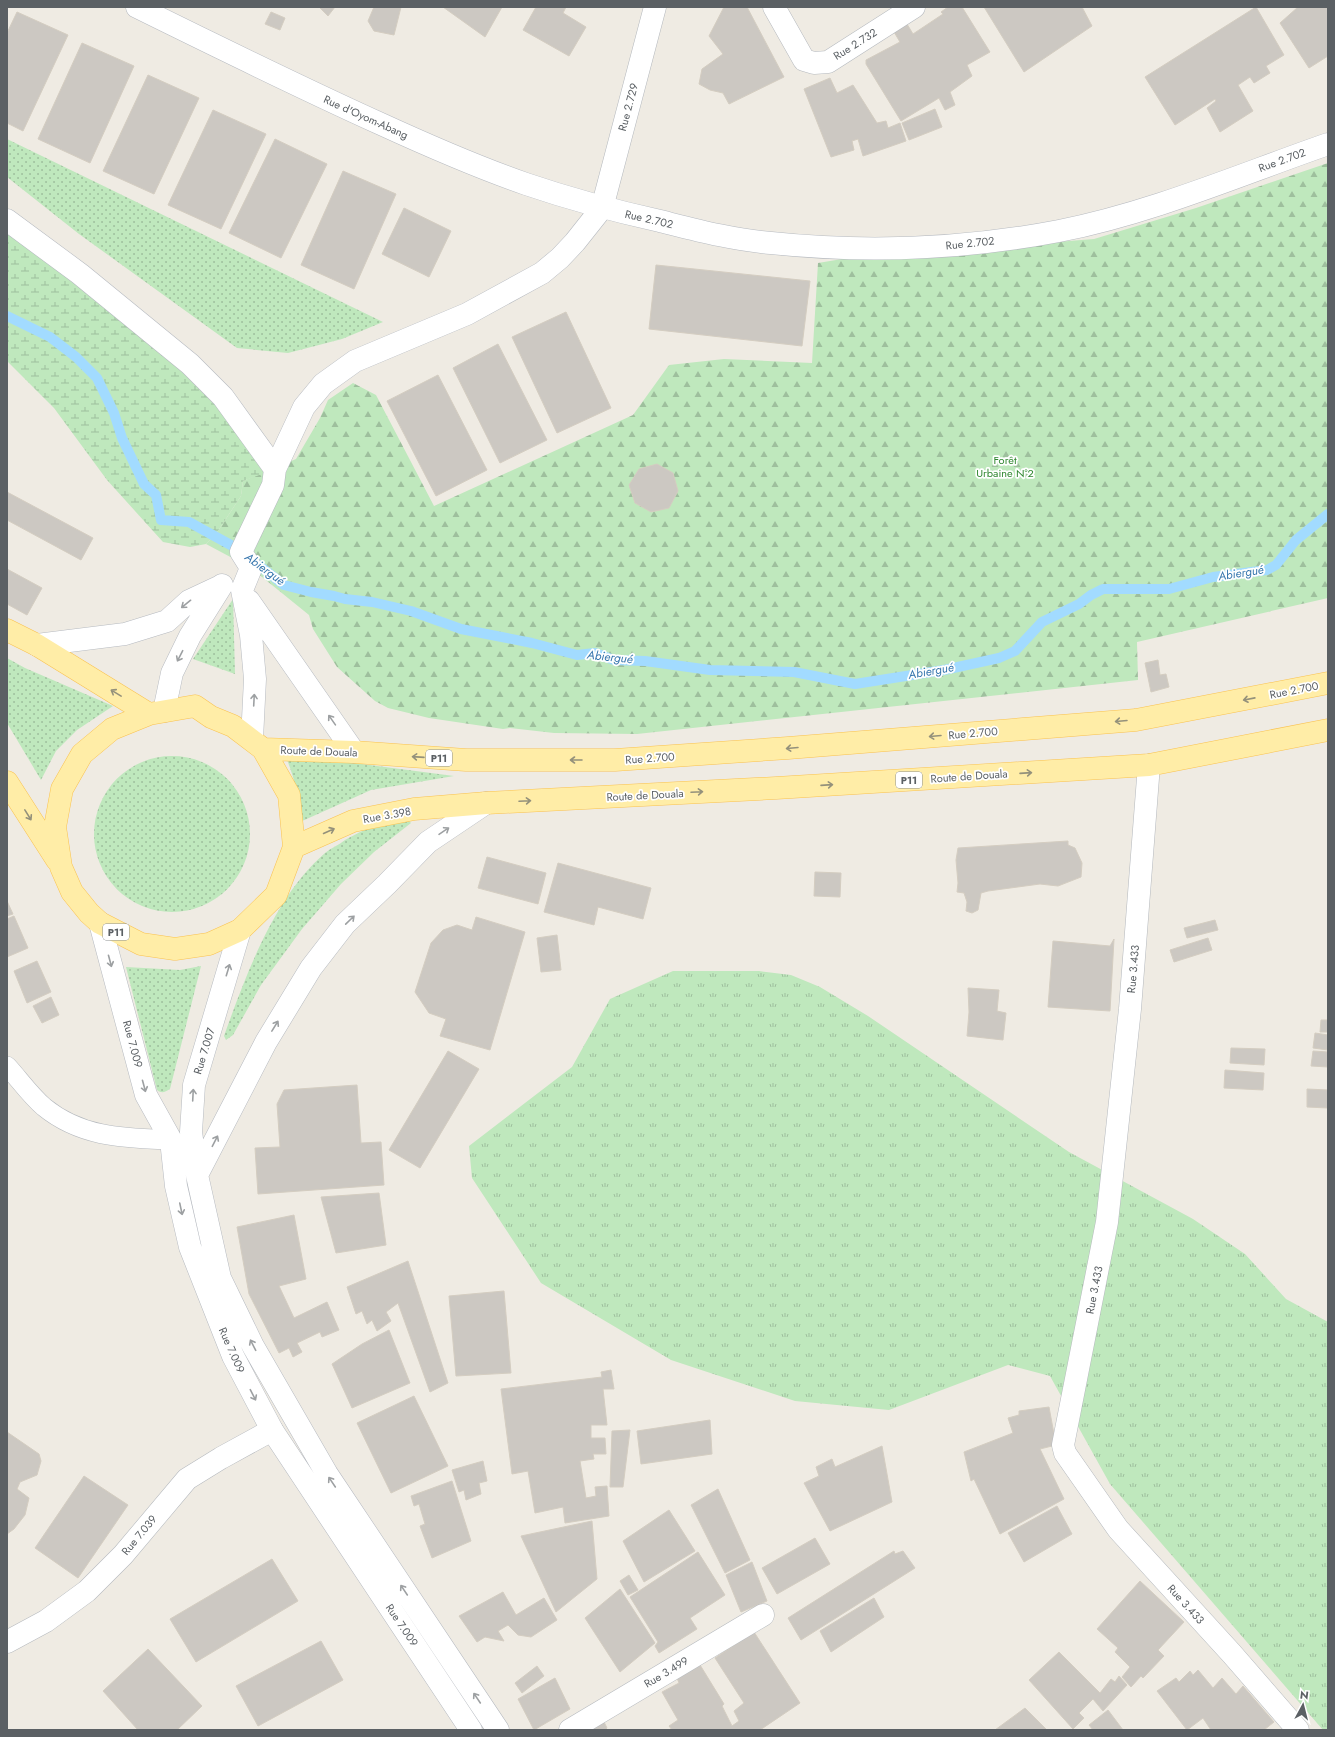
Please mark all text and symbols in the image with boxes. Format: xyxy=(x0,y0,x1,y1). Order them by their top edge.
street label: Rue 2.732 xyxy=(830,24,880,64)
street label: Rue 2.729 xyxy=(614,81,642,133)
street label: Rue d'Oyom-Abang xyxy=(321,91,411,143)
street label: Rue 2.702 xyxy=(1256,144,1308,176)
street label: Rue 2.702 xyxy=(623,206,675,232)
street label: Rue 2.702 xyxy=(945,232,995,254)
park label: Forêt Urbaine N°2 xyxy=(976,452,1034,481)
water label: Abiergué xyxy=(240,548,290,590)
water label: Abiergué xyxy=(1216,560,1266,586)
one-way arrow xyxy=(181,599,192,608)
water label: Abiergué xyxy=(585,646,635,668)
one-way arrow xyxy=(176,649,184,661)
water label: Abiergué xyxy=(906,658,956,684)
street label: Rue 2.700 xyxy=(1268,677,1320,703)
one-way arrow xyxy=(110,689,122,697)
one-way arrow xyxy=(251,694,258,707)
one-way arrow xyxy=(1242,695,1255,703)
one-way arrow xyxy=(328,715,336,726)
one-way arrow xyxy=(1115,718,1128,725)
street label: Rue 2.700 xyxy=(948,723,999,743)
one-way arrow xyxy=(929,733,942,740)
street label: Route de Douala xyxy=(280,742,358,760)
one-way arrow xyxy=(786,744,799,752)
street label: Rue 2.700 xyxy=(625,748,676,768)
road number: P11 xyxy=(426,750,452,766)
one-way arrow xyxy=(412,753,425,760)
one-way arrow xyxy=(570,756,583,764)
street label: Route de Douala xyxy=(930,765,1008,787)
one-way arrow xyxy=(1019,769,1032,776)
road number: P11 xyxy=(896,772,922,788)
one-way arrow xyxy=(820,781,833,789)
street label: Route de Douala xyxy=(606,785,684,805)
one-way arrow xyxy=(690,789,703,796)
one-way arrow xyxy=(518,798,531,805)
street label: Rue 3.398 xyxy=(362,803,412,827)
one-way arrow xyxy=(24,809,32,820)
one-way arrow xyxy=(323,827,335,835)
one-way arrow xyxy=(439,827,450,835)
one-way arrow xyxy=(345,915,355,924)
road number: P11 xyxy=(103,924,129,940)
street label: Rue 3.433 xyxy=(1123,944,1143,994)
one-way arrow xyxy=(107,954,114,967)
one-way arrow xyxy=(225,964,232,977)
street label: Rue 7.009 xyxy=(119,1019,147,1069)
one-way arrow xyxy=(272,1020,280,1032)
street label: Rue 7.007 xyxy=(189,1026,219,1076)
one-way arrow xyxy=(141,1080,148,1093)
one-way arrow xyxy=(189,1089,197,1102)
one-way arrow xyxy=(212,1135,219,1147)
one-way arrow xyxy=(178,1202,186,1215)
street label: Rue 3.433 xyxy=(1082,1265,1106,1315)
street label: Rue 7.009 xyxy=(215,1325,249,1375)
one-way arrow xyxy=(248,1339,256,1351)
one-way arrow xyxy=(250,1388,258,1400)
one-way arrow xyxy=(328,1477,336,1488)
street label: Rue 7.039 xyxy=(117,1512,161,1558)
street label: Rue 3.433 xyxy=(1164,1581,1208,1627)
one-way arrow xyxy=(400,1584,408,1595)
street label: Rue 7.009 xyxy=(382,1600,422,1650)
street label: Rue 3.499 xyxy=(641,1652,691,1692)
north arrow xyxy=(1283,1685,1323,1725)
text: N xyxy=(1299,1687,1310,1704)
one-way arrow xyxy=(473,1692,481,1703)

